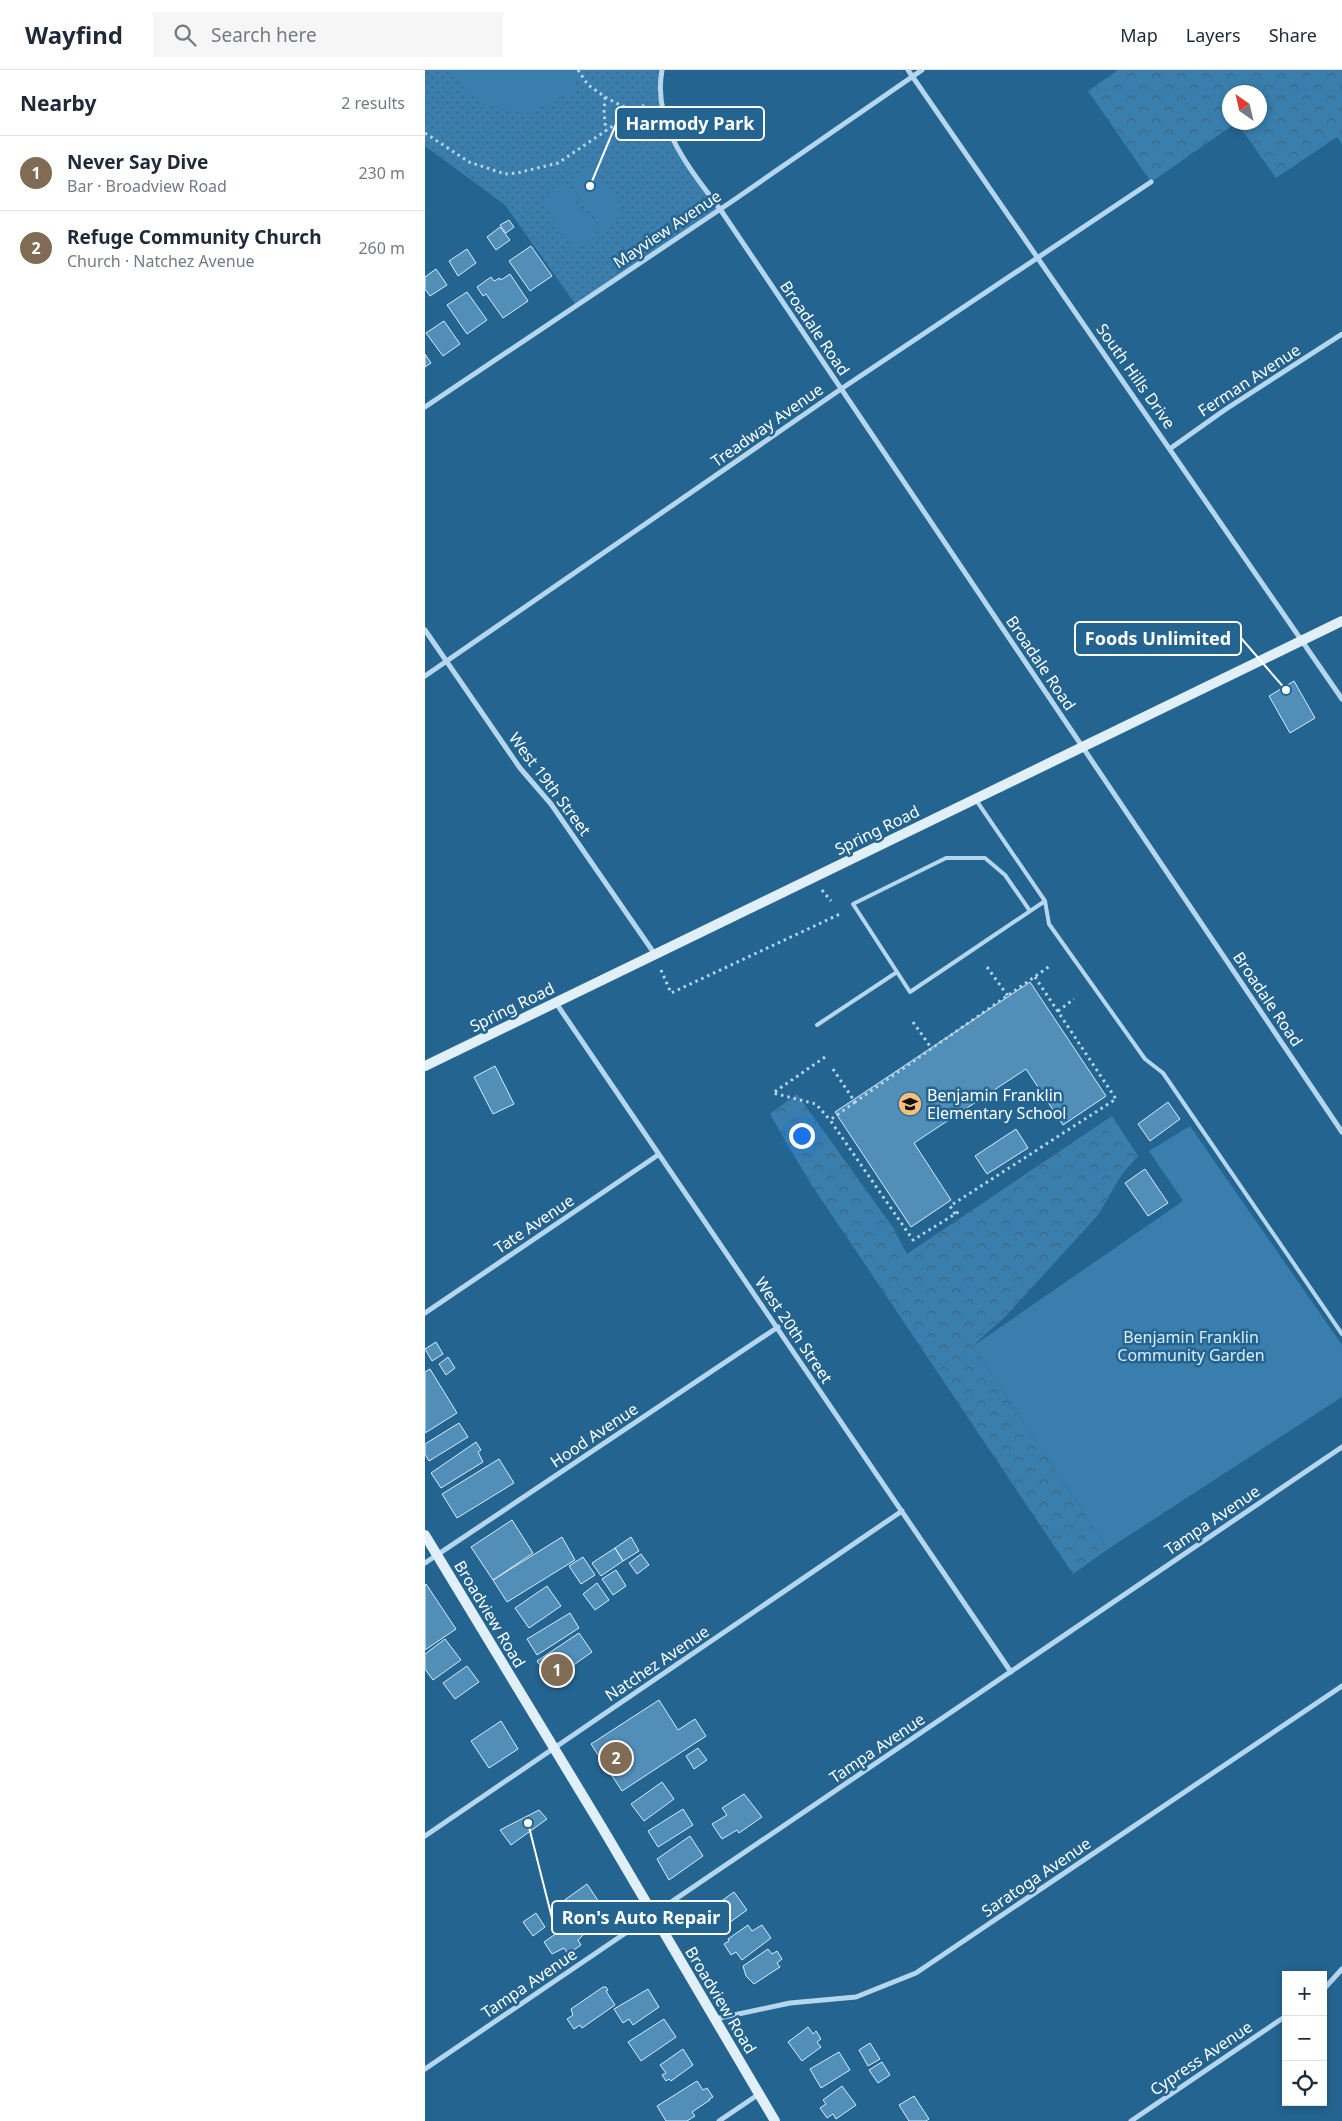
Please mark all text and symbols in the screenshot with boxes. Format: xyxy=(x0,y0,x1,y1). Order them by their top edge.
search box xyxy=(153,12,503,57)
text: Wayfind xyxy=(25,18,123,51)
icon: search xyxy=(171,21,199,49)
text: Search here xyxy=(211,22,317,48)
text: Map xyxy=(1120,23,1158,47)
text: Layers xyxy=(1186,23,1241,47)
text: Share xyxy=(1269,23,1317,47)
north arrow xyxy=(1222,85,1267,130)
text: Nearby xyxy=(20,89,96,117)
text: 2 results xyxy=(341,92,405,114)
callout: Harmody Park xyxy=(616,107,764,140)
text: Harmody Park xyxy=(626,111,755,135)
text: Never Say Dive xyxy=(67,149,208,175)
text: 1 xyxy=(31,162,41,184)
text: 230 m xyxy=(358,162,405,184)
text: Bar · Broadview Road xyxy=(67,175,227,197)
street label: Mayview Avenue xyxy=(609,185,725,273)
text: Refuge Community Church xyxy=(67,224,322,250)
text: 2 xyxy=(31,237,41,259)
text: 260 m xyxy=(358,237,405,259)
text: Church · Natchez Avenue xyxy=(67,250,255,272)
street label: Broadale Road xyxy=(775,276,855,380)
street label: South Hills Drive xyxy=(1091,319,1181,433)
street label: Ferman Avenue xyxy=(1193,339,1305,421)
street label: Treadway Avenue xyxy=(707,378,827,472)
street label: Broadale Road xyxy=(1001,611,1081,715)
callout: Foods Unlimited xyxy=(1075,622,1241,655)
text: Foods Unlimited xyxy=(1085,626,1231,650)
street label: West 19th Street xyxy=(504,728,596,840)
street label: Spring Road xyxy=(831,800,923,860)
street label: Broadale Road xyxy=(1228,947,1308,1051)
street label: Spring Road xyxy=(466,977,558,1037)
place label: Benjamin Franklin Elementary School xyxy=(927,1084,1066,1124)
school or university icon: Benjamin Franklin Elementary School xyxy=(897,1091,923,1117)
your location xyxy=(789,1123,815,1149)
street label: Tate Avenue xyxy=(490,1189,578,1259)
street label: West 20th Street xyxy=(750,1272,838,1388)
park label: Benjamin Franklin Community Garden xyxy=(1117,1326,1265,1366)
street label: Hood Avenue xyxy=(546,1398,642,1472)
street label: Tampa Avenue xyxy=(1160,1480,1264,1560)
street label: Broadview Road xyxy=(449,1556,531,1672)
street label: Natchez Avenue xyxy=(601,1620,713,1706)
pin: 1 xyxy=(541,1651,573,1689)
street label: Tampa Avenue xyxy=(825,1708,929,1788)
pin: 2 xyxy=(600,1739,632,1777)
street label: Saratoga Avenue xyxy=(977,1832,1095,1922)
callout: Ron's Auto Repair xyxy=(552,1901,730,1934)
text: Ron's Auto Repair xyxy=(562,1905,720,1929)
street label: Broadview Road xyxy=(680,1942,762,2058)
street label: Tampa Avenue xyxy=(477,1943,581,2023)
map controls xyxy=(1282,1971,1327,2106)
button: + xyxy=(1282,1971,1327,2016)
street label: Cypress Avenue xyxy=(1145,2016,1257,2100)
button: − xyxy=(1282,2016,1327,2061)
button: locate xyxy=(1282,2061,1327,2106)

